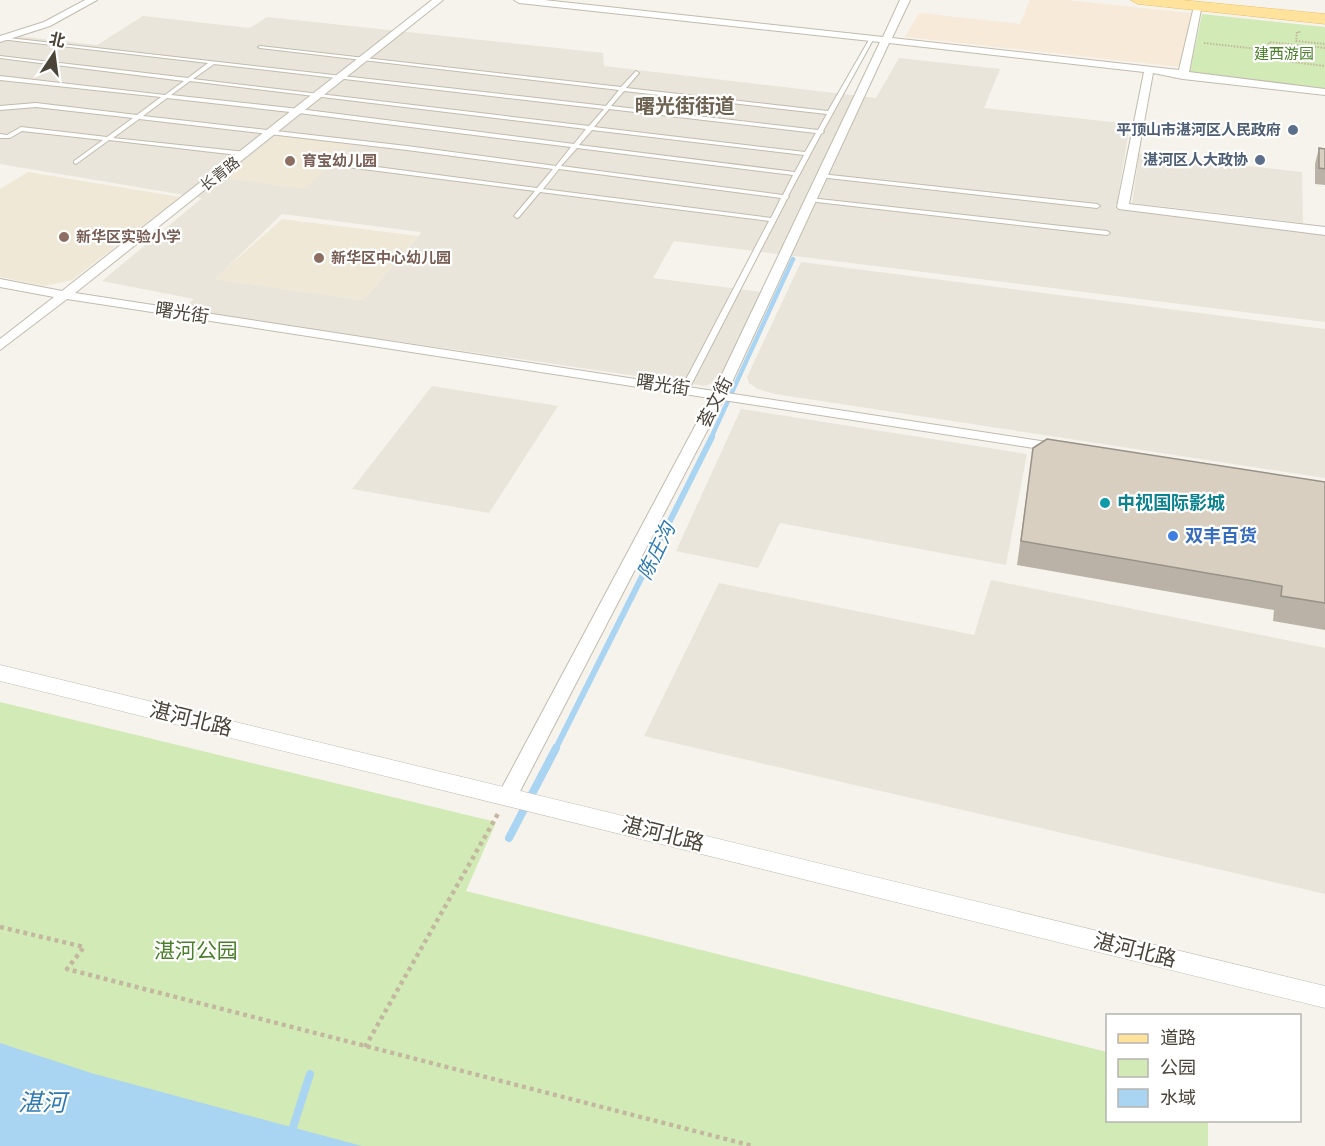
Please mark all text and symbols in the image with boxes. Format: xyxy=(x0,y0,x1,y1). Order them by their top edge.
north arrow xyxy=(24,24,84,84)
text: 北 xyxy=(47,28,67,51)
park label: 建西游园 xyxy=(1254,44,1314,63)
district label: 曙光街街道 xyxy=(635,94,735,118)
place label: 平顶山市湛河区人民政府 xyxy=(1116,120,1281,139)
marker: 平顶山市湛河区人民政府 xyxy=(1286,123,1300,137)
place label: 湛河区人大政协 xyxy=(1143,150,1248,169)
place label: 育宝幼儿园 xyxy=(302,151,377,170)
street label: 长青路 xyxy=(196,152,243,195)
marker: 湛河区人大政协 xyxy=(1253,153,1267,167)
marker: 育宝幼儿园 xyxy=(283,154,297,168)
place label: 新华区实验小学 xyxy=(76,227,181,246)
marker: 新华区实验小学 xyxy=(57,230,71,244)
place label: 新华区中心幼儿园 xyxy=(331,248,451,267)
marker: 新华区中心幼儿园 xyxy=(312,251,326,265)
street label: 曙光街 xyxy=(154,298,210,327)
street label: 曙光街 xyxy=(635,370,691,399)
street label: 荟文街 xyxy=(693,373,736,431)
place label: 中视国际影城 xyxy=(1117,492,1225,513)
marker: 中视国际影城 xyxy=(1098,496,1112,510)
water label: 陈庄沟 xyxy=(632,517,681,583)
place label: 双丰百货 xyxy=(1185,525,1257,546)
marker: 双丰百货 xyxy=(1166,529,1180,543)
street label: 湛河北路 xyxy=(147,696,235,741)
street label: 湛河北路 xyxy=(619,811,707,856)
street label: 湛河北路 xyxy=(1091,927,1179,972)
park label: 湛河公园 xyxy=(154,938,238,963)
legend xyxy=(1106,1014,1301,1122)
text: 道路 xyxy=(1160,1027,1196,1048)
text: 公园 xyxy=(1160,1057,1196,1078)
text: 水域 xyxy=(1160,1087,1196,1108)
water label: 湛河 xyxy=(18,1088,70,1117)

